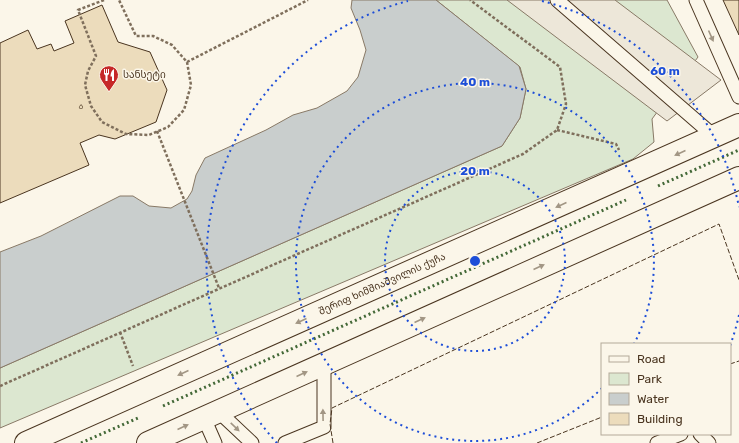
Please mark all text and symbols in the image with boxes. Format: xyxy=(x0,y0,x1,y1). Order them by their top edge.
one-way arrow xyxy=(709,30,715,42)
restaurant icon: სანსეტი xyxy=(98,64,120,92)
text: 60 m xyxy=(650,64,680,78)
place label: სანსეტი xyxy=(123,69,166,81)
text: 40 m xyxy=(460,75,490,89)
house number: 6 xyxy=(79,102,84,111)
one-way arrow xyxy=(673,150,685,156)
text: 20 m xyxy=(460,164,490,178)
one-way arrow xyxy=(555,202,567,209)
street label: შერიფ ხიმშიაშვილის ქუჩა xyxy=(317,251,447,318)
centre of rings xyxy=(468,254,482,268)
one-way arrow xyxy=(533,264,545,270)
one-way arrow xyxy=(415,317,427,323)
one-way arrow xyxy=(296,318,307,324)
legend xyxy=(601,343,731,435)
text: Road xyxy=(637,352,665,366)
one-way arrow xyxy=(176,371,188,377)
one-way arrow xyxy=(296,371,308,377)
text: Park xyxy=(637,372,663,386)
text: Water xyxy=(637,392,669,406)
one-way arrow xyxy=(320,408,326,421)
text: Building xyxy=(637,412,683,426)
one-way arrow xyxy=(230,422,240,432)
one-way arrow xyxy=(178,424,189,430)

